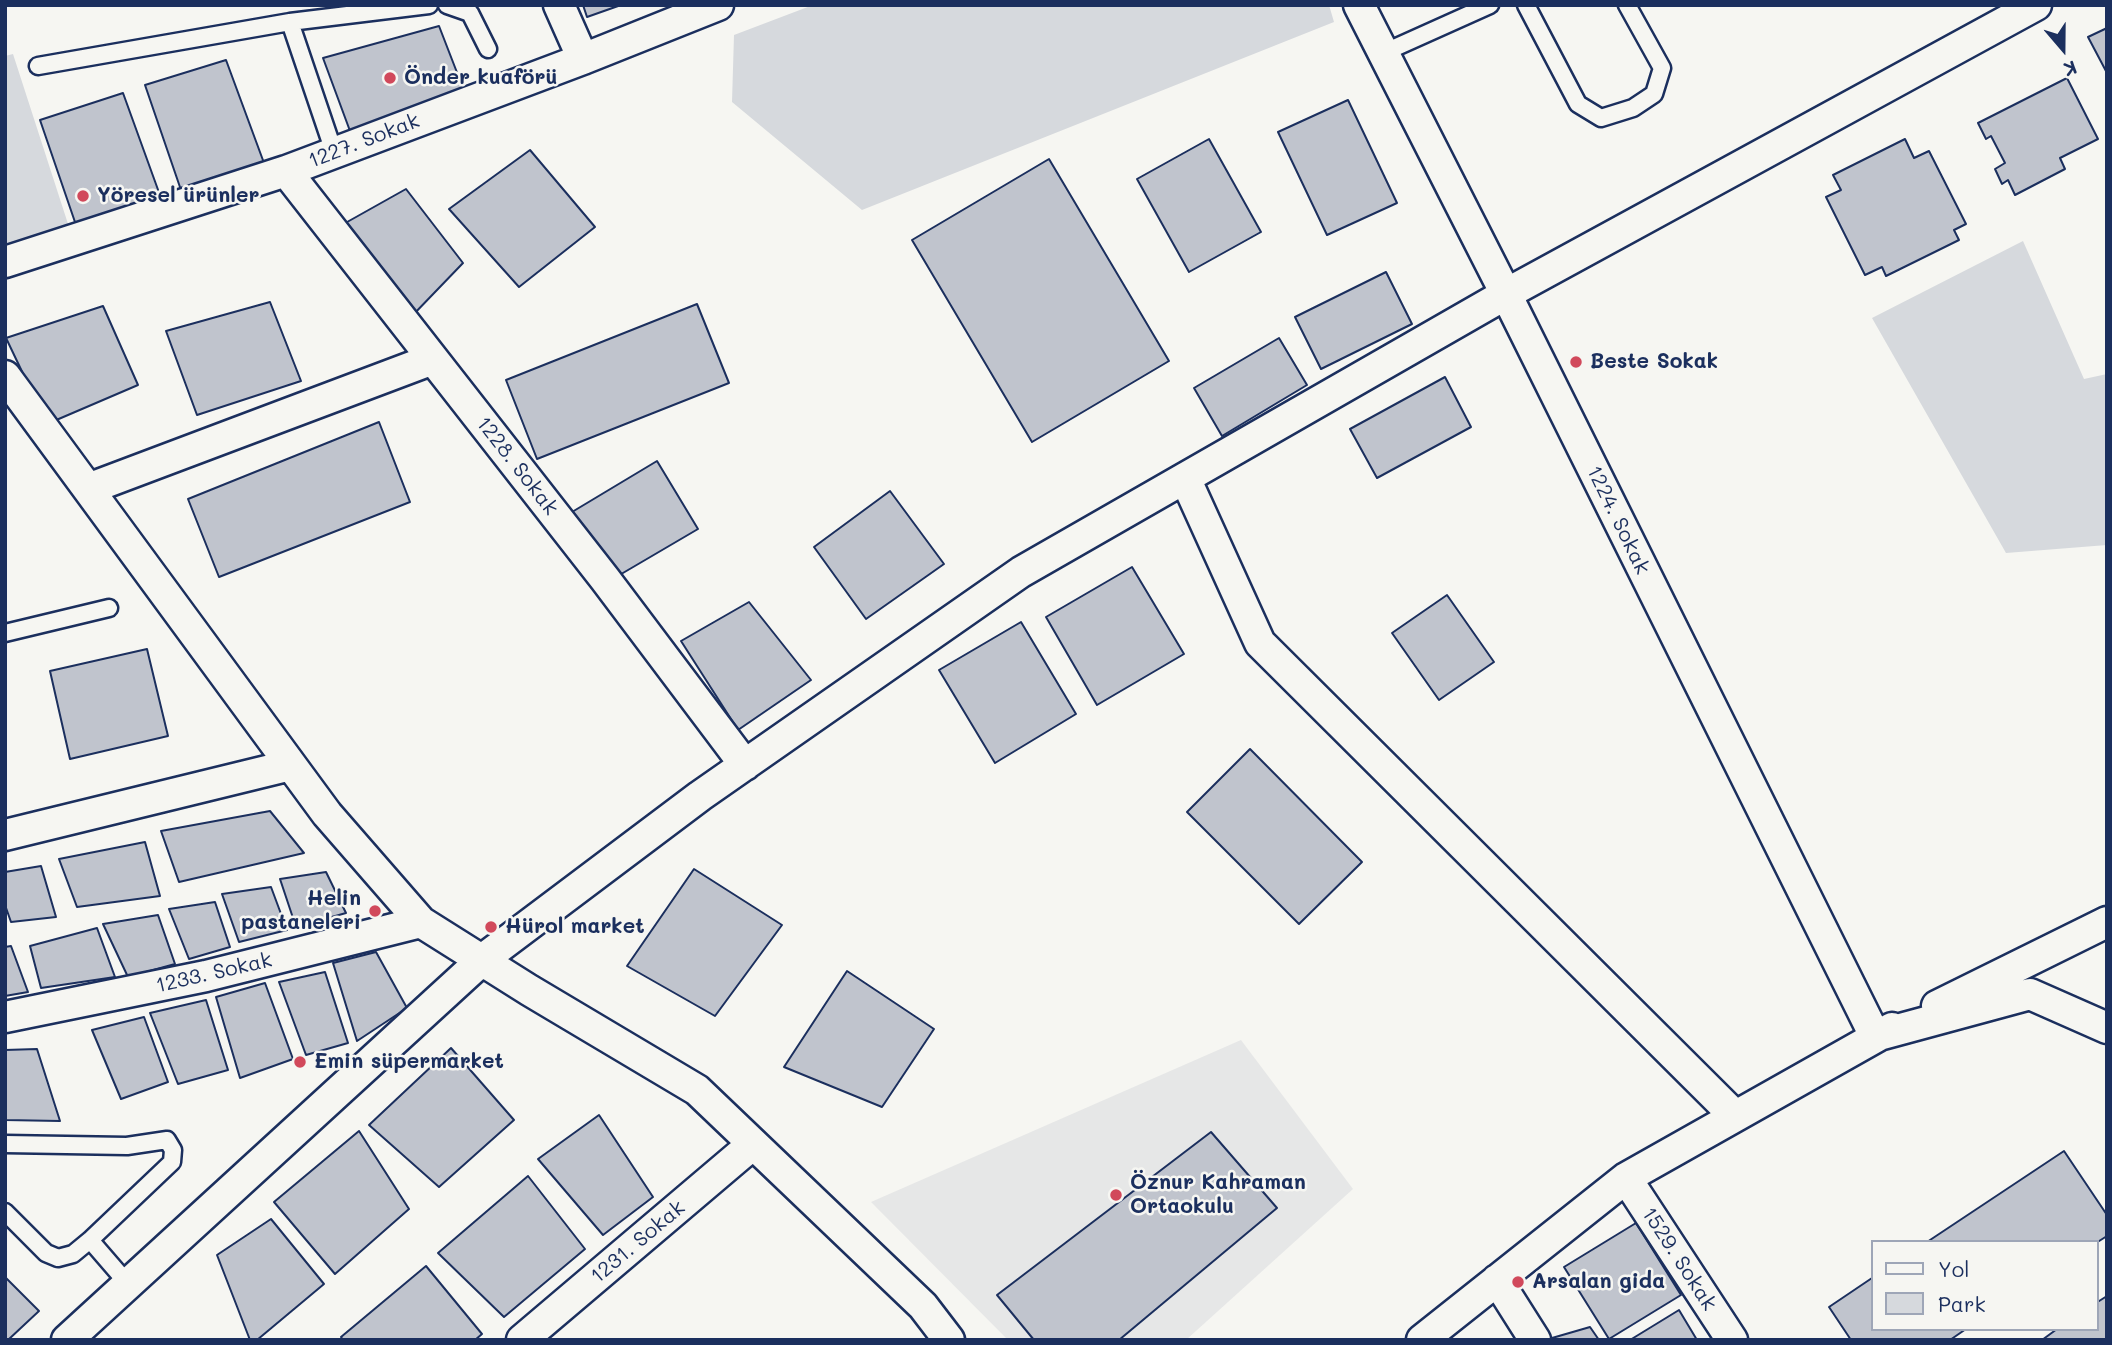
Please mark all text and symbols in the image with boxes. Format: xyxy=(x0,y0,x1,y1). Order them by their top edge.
north arrow xyxy=(2028,14,2098,84)
text: K xyxy=(2060,55,2081,83)
place label: Önder kuaförü xyxy=(404,65,558,91)
marker: Önder kuaförü xyxy=(382,70,398,86)
street label: 1227. Sokak xyxy=(305,108,423,174)
place label: Yöresel ürünler xyxy=(97,183,259,209)
marker: Yöresel ürünler xyxy=(75,188,91,204)
place label: Beste Sokak xyxy=(1590,349,1718,375)
marker: Beste Sokak xyxy=(1568,354,1584,370)
street label: 1228. Sokak xyxy=(471,412,563,520)
street label: 1224. Sokak xyxy=(1581,462,1655,578)
place label: Helin pastaneleri xyxy=(241,886,361,936)
marker: Helin pastaneleri xyxy=(367,903,383,919)
place label: Hürol market xyxy=(505,914,645,940)
marker: Hürol market xyxy=(483,919,499,935)
street label: 1233. Sokak xyxy=(154,947,274,999)
place label: Emin süpermarket xyxy=(314,1049,504,1075)
marker: Emin süpermarket xyxy=(292,1054,308,1070)
place label: Öznur Kahraman Ortaokulu xyxy=(1130,1170,1306,1220)
marker: Öznur Kahraman Ortaokulu xyxy=(1108,1187,1124,1203)
street label: 1231. Sokak xyxy=(586,1195,690,1289)
street label: 1529. Sokak xyxy=(1636,1203,1722,1315)
legend xyxy=(1870,1240,2098,1331)
text: Yol xyxy=(1938,1255,1969,1282)
place label: Arsalan gida xyxy=(1532,1269,1665,1295)
marker: Arsalan gida xyxy=(1510,1274,1526,1290)
text: Park xyxy=(1938,1290,1986,1317)

